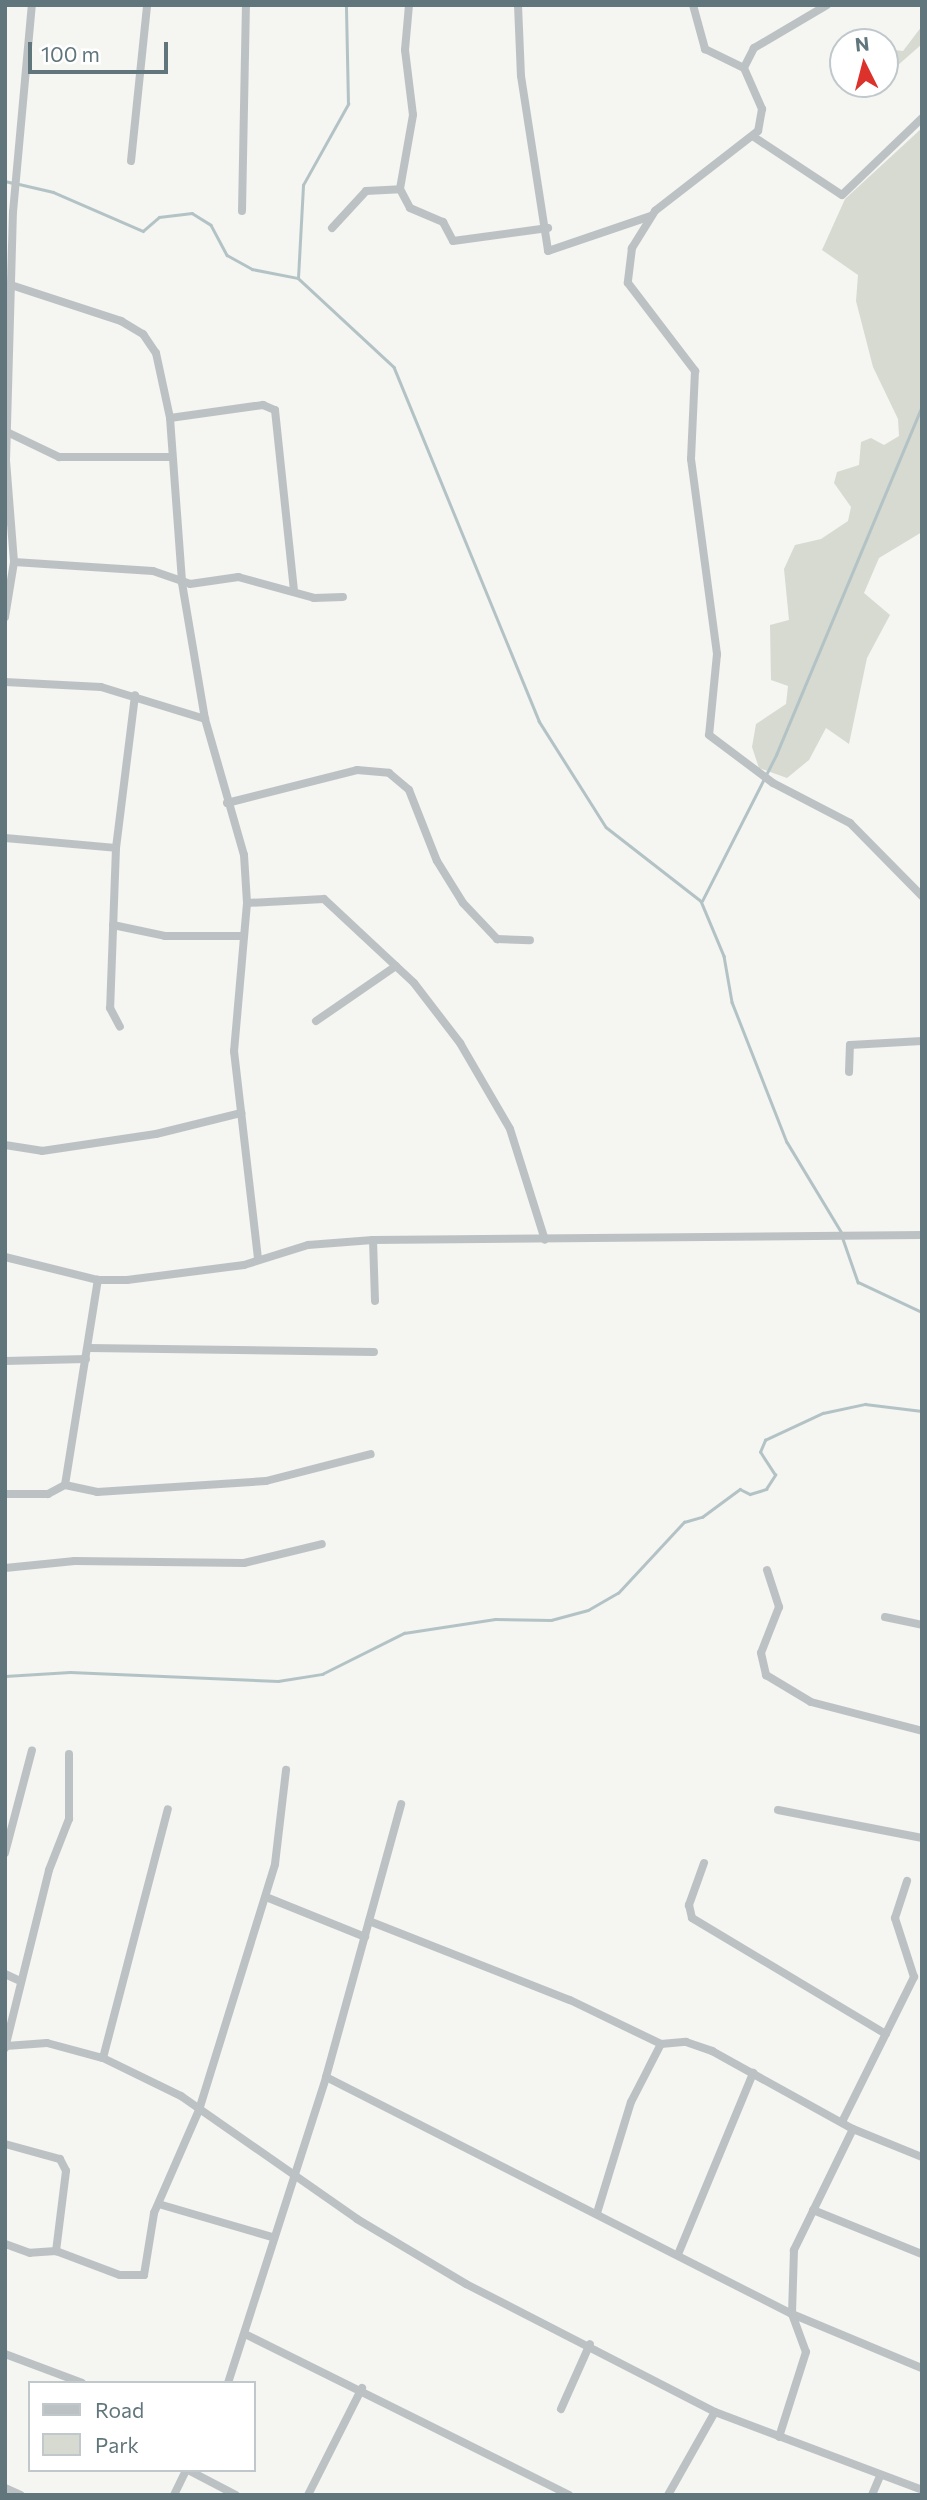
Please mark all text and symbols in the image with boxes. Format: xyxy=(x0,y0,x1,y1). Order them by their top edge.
scale bar xyxy=(32,28,172,72)
north arrow xyxy=(829,28,899,98)
text: N xyxy=(854,31,870,56)
text: 100 m xyxy=(41,41,100,66)
legend xyxy=(28,2381,256,2472)
text: Road xyxy=(95,2397,144,2422)
text: Park xyxy=(95,2432,139,2457)

